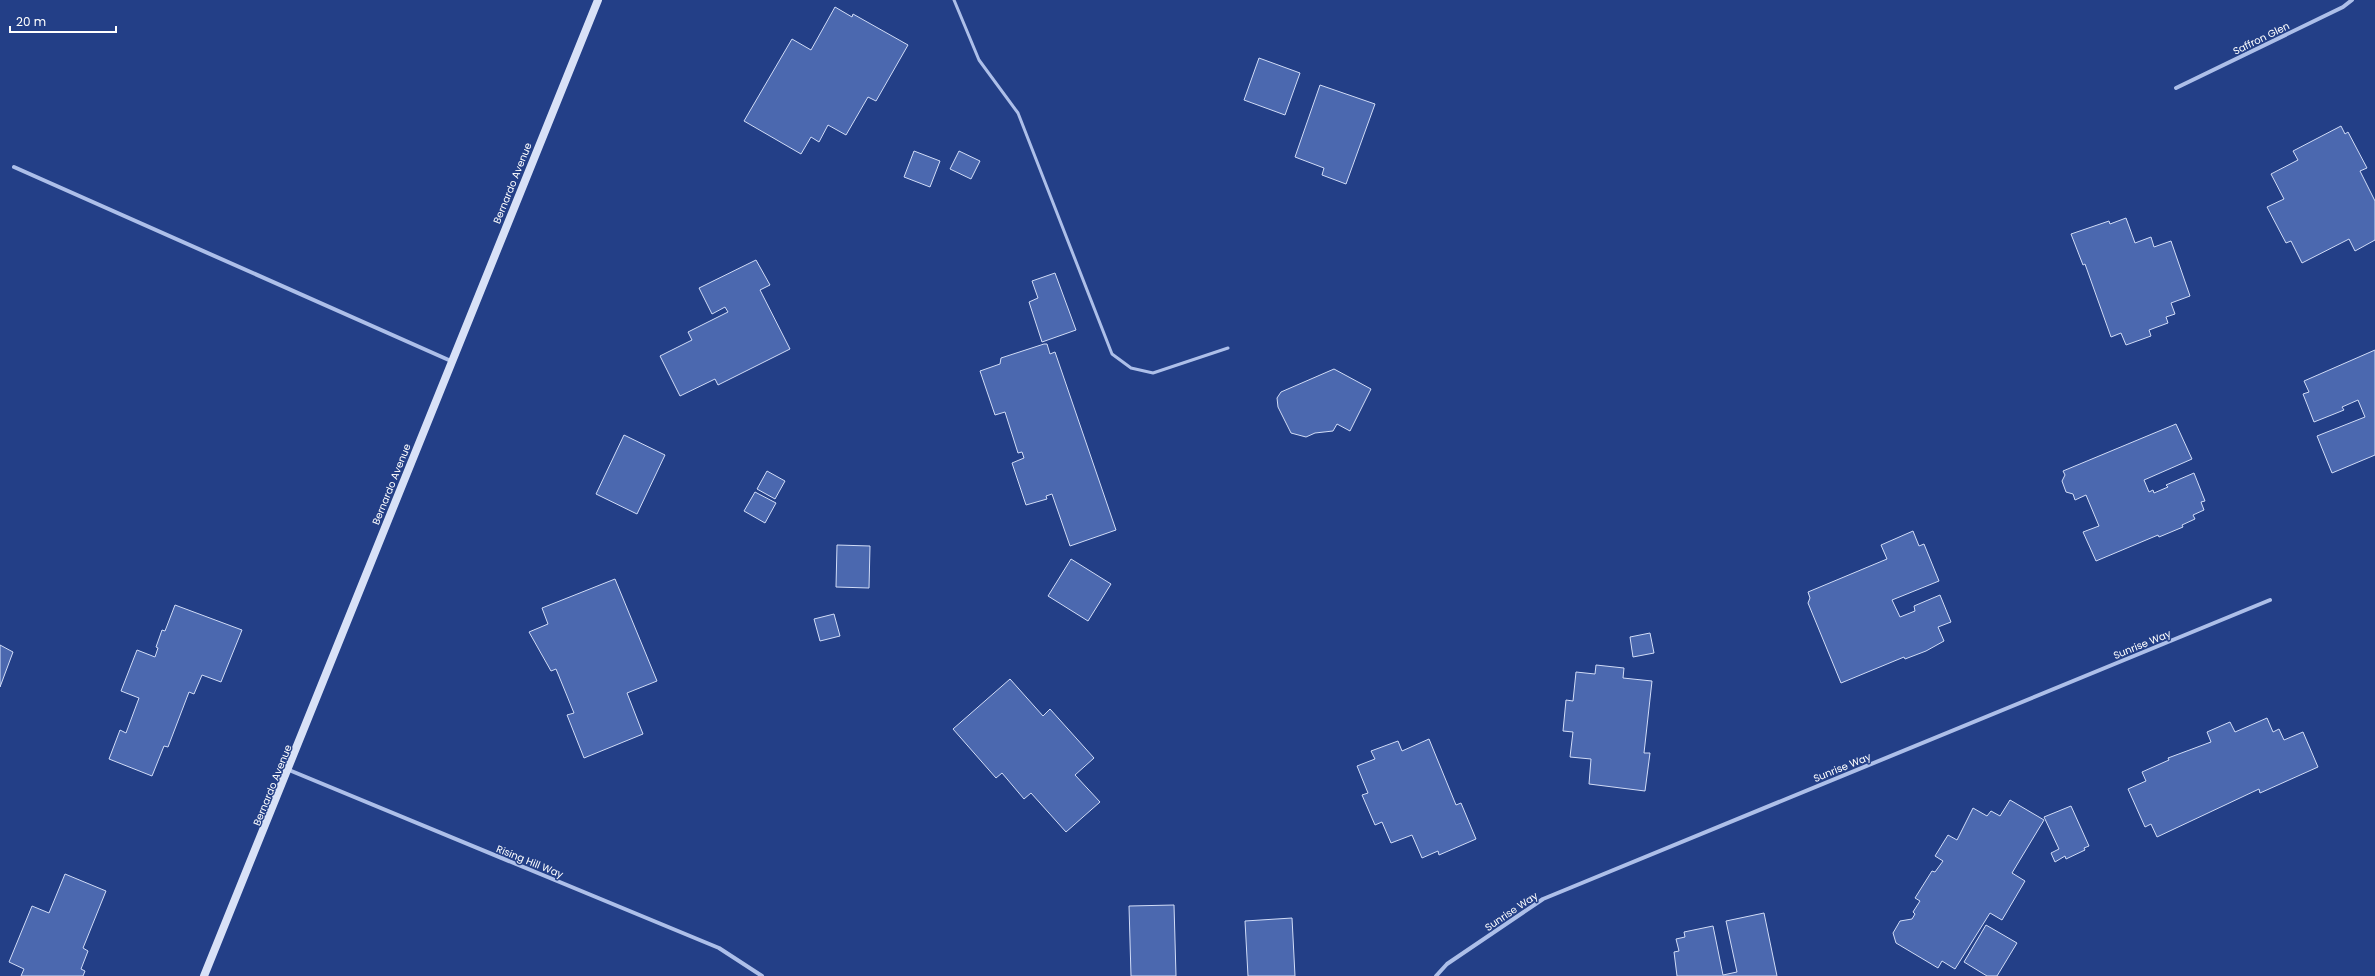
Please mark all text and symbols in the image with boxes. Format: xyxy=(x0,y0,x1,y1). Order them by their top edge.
scale bar xyxy=(10,8,116,34)
text: 20 m xyxy=(16,13,46,30)
street label: Saffron Glen xyxy=(2230,18,2292,59)
street label: Bernardo Avenue xyxy=(489,140,536,226)
street label: Bernardo Avenue xyxy=(368,441,415,527)
street label: Sunrise Way xyxy=(2111,626,2174,663)
street label: Bernardo Avenue xyxy=(249,742,296,828)
street label: Sunrise Way xyxy=(1811,749,1874,786)
street label: Rising Hill Way xyxy=(494,841,566,882)
street label: Sunrise Way xyxy=(1482,888,1541,935)

